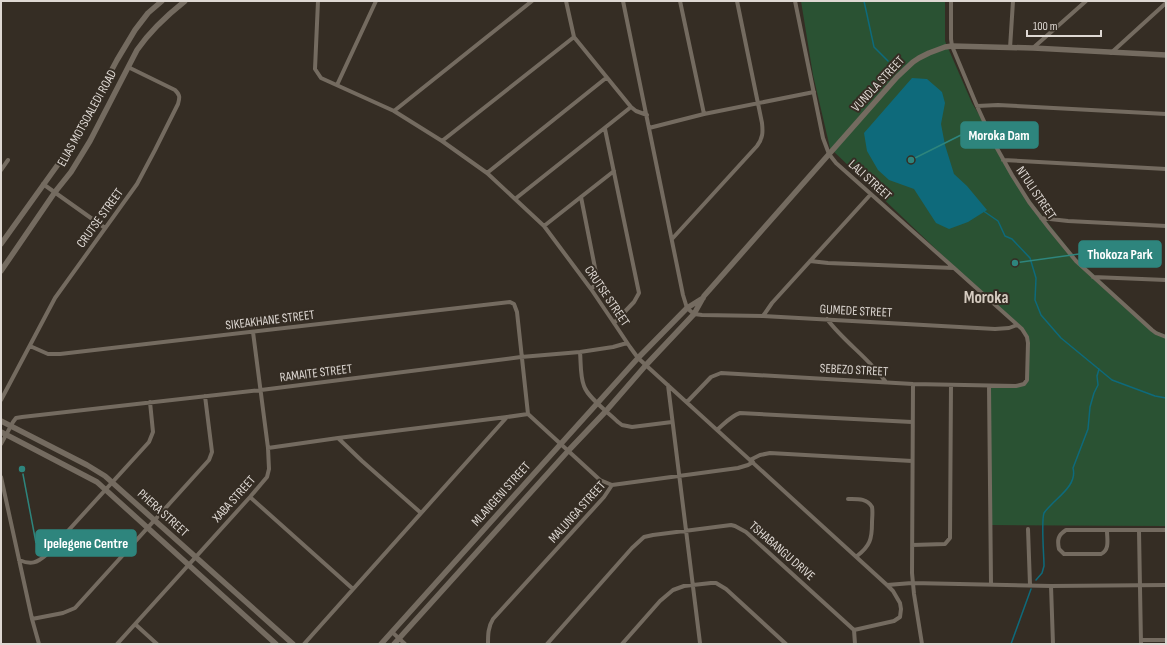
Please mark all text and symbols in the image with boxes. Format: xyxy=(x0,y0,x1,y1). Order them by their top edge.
scale bar xyxy=(1027,12,1101,38)
text: 100 m xyxy=(1033,19,1058,34)
street label: VUNDLA STREET xyxy=(848,53,908,115)
street label: ELIAS MOTSOALEDI ROAD xyxy=(54,67,120,169)
callout: Moroka Dam xyxy=(961,122,1038,148)
text: Moroka Dam xyxy=(968,127,1030,144)
street label: LALI STREET xyxy=(845,156,895,204)
street label: NTULI STREET xyxy=(1012,163,1060,223)
street label: CRUTSE STREET xyxy=(73,185,127,251)
callout: Thokoza Park xyxy=(1079,241,1161,267)
text: Thokoza Park xyxy=(1087,246,1153,263)
street label: CRUTSE STREET xyxy=(581,263,633,329)
district label: Moroka xyxy=(964,288,1008,308)
street label: GUMEDE STREET xyxy=(819,301,893,321)
street label: SIKEAKHANE STREET xyxy=(225,307,315,333)
street label: SEBEZO STREET xyxy=(819,360,889,380)
street label: RAMAITE STREET xyxy=(279,361,353,385)
street label: MLANGENI STREET xyxy=(468,459,534,529)
street label: XABA STREET xyxy=(208,472,259,526)
street label: MALUNGA STREET xyxy=(545,478,609,546)
street label: PHERA STREET xyxy=(134,486,192,540)
street label: TSHABANGU DRIVE xyxy=(746,518,818,584)
callout: Ipelegene Centre xyxy=(36,530,136,556)
text: Ipelegene Centre xyxy=(44,535,128,552)

